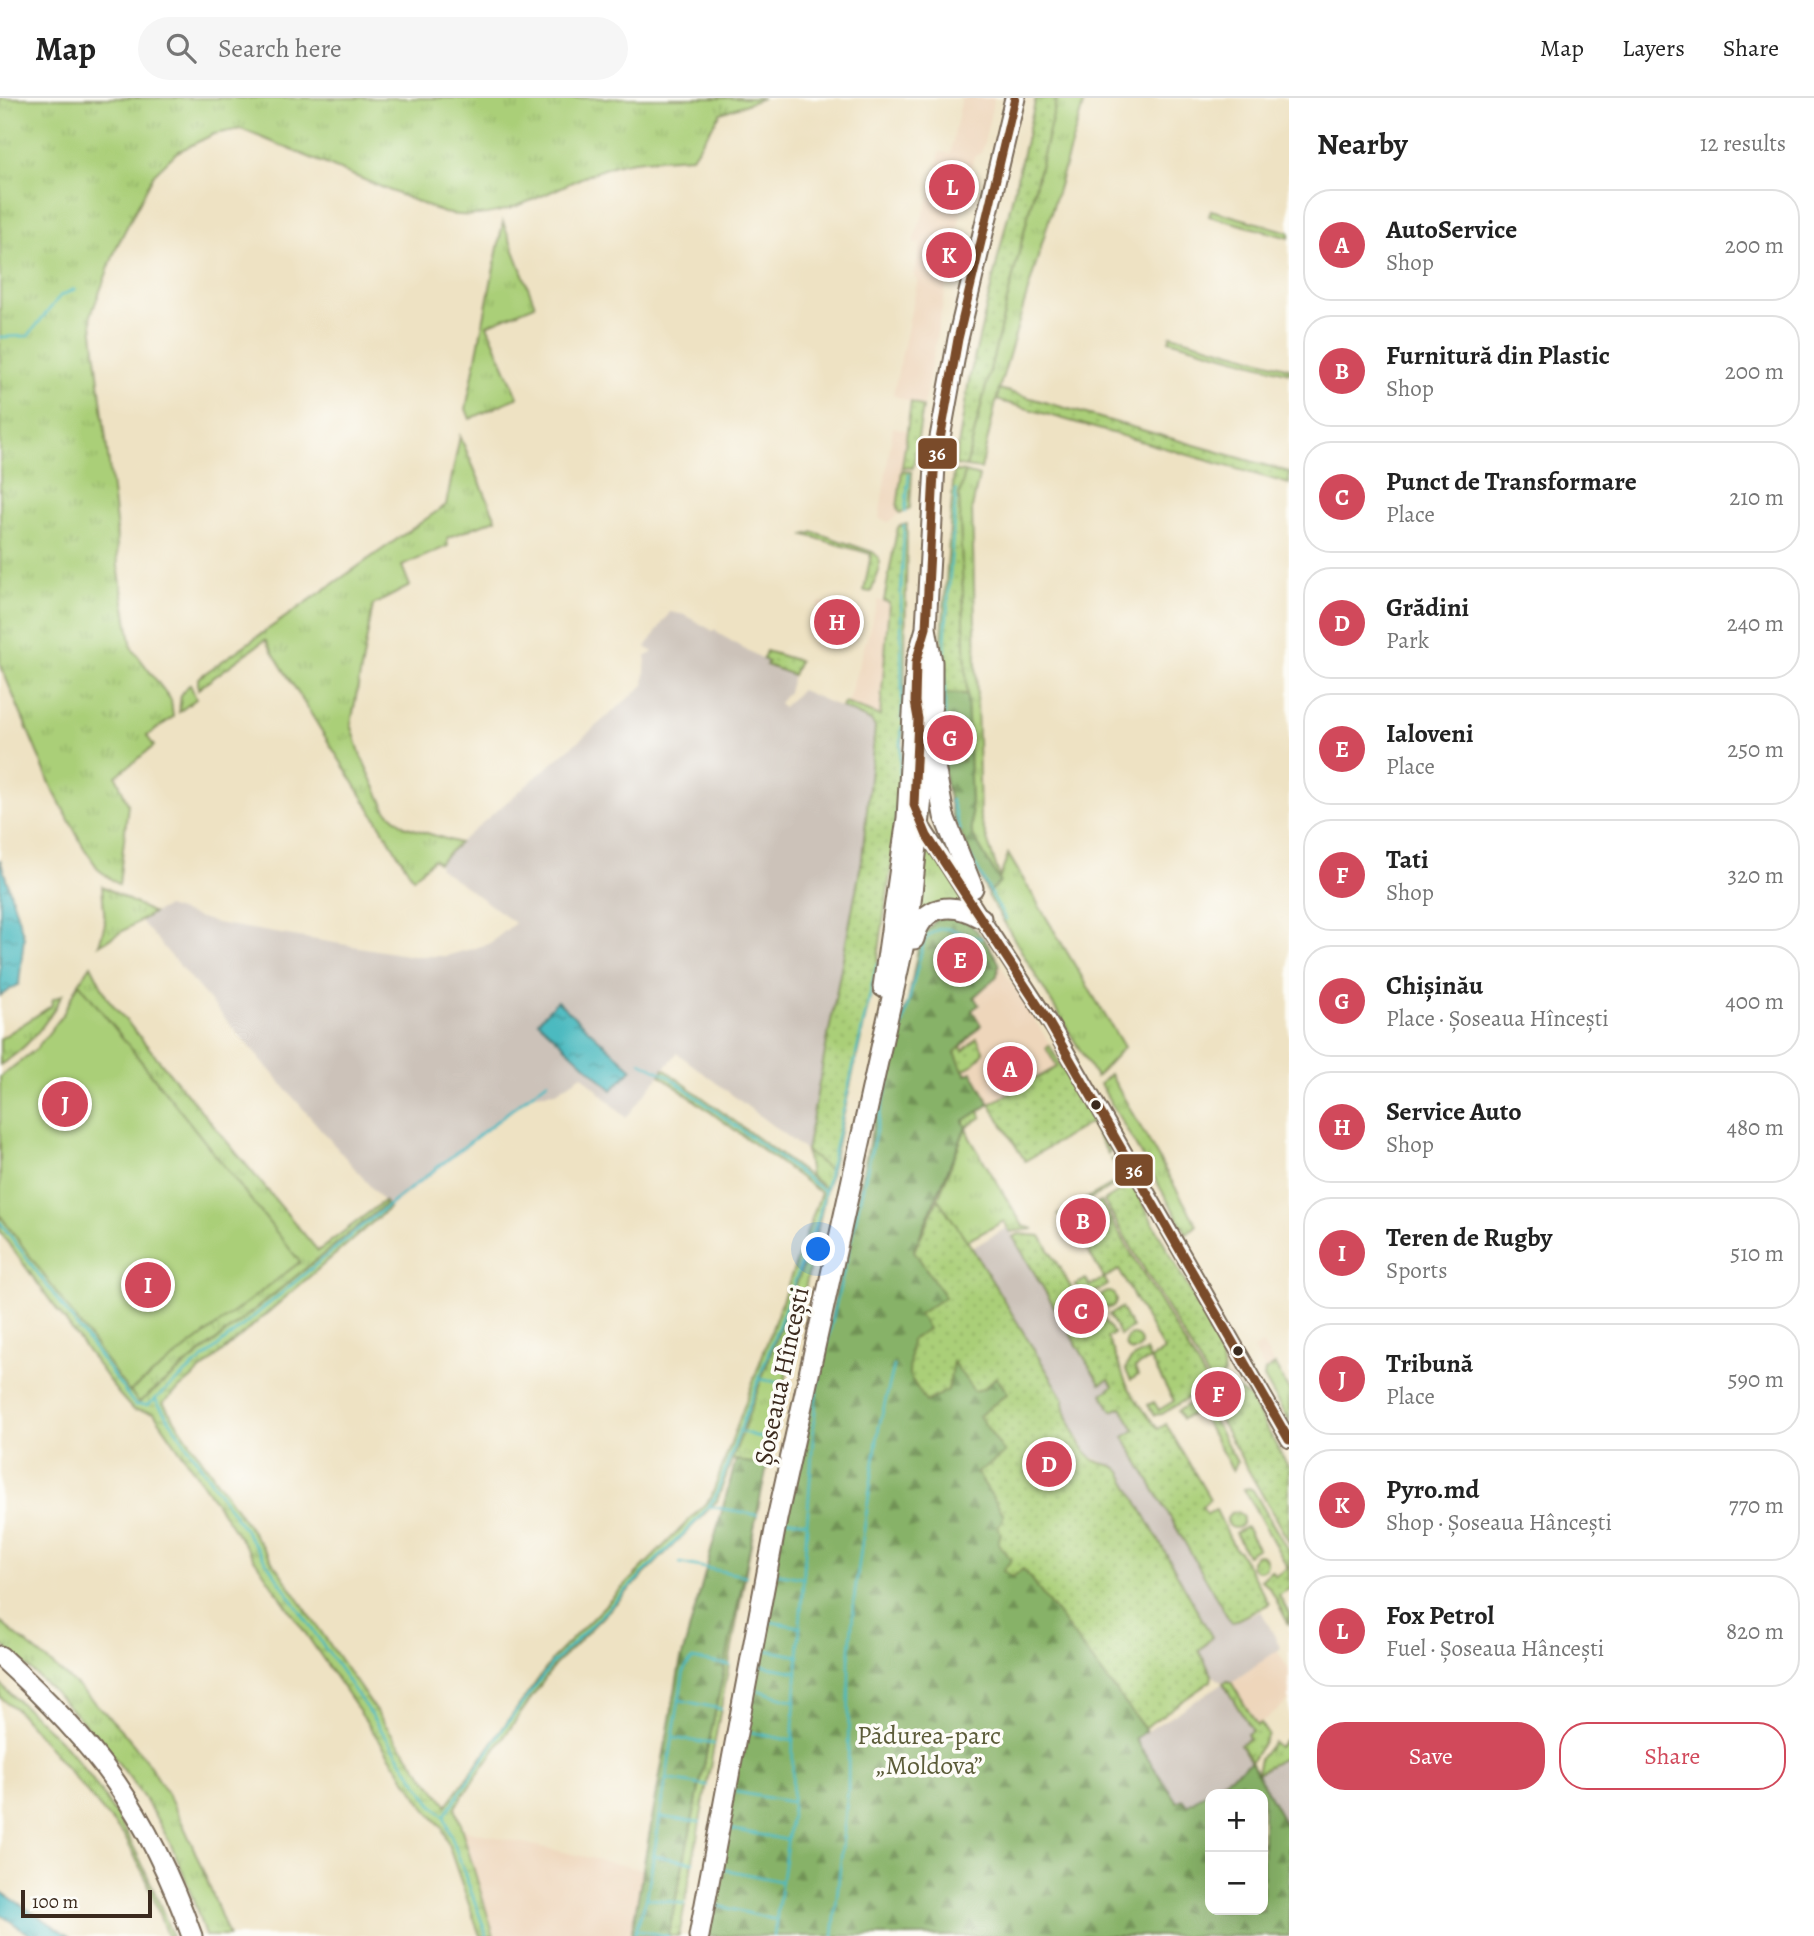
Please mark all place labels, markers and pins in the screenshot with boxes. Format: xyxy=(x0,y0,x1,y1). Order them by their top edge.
pin: L xyxy=(929,161,975,213)
pin: K xyxy=(926,229,972,281)
pin: H xyxy=(814,596,860,648)
pin: G xyxy=(927,712,973,764)
pin: E xyxy=(937,934,983,986)
pin: A xyxy=(987,1043,1033,1095)
pin: J xyxy=(42,1078,88,1130)
unlabelled marker xyxy=(1089,1098,1103,1112)
pin: B xyxy=(1060,1195,1106,1247)
pin: I xyxy=(125,1259,171,1311)
pin: C xyxy=(1058,1285,1104,1337)
unlabelled marker xyxy=(1231,1344,1245,1358)
pin: F xyxy=(1195,1368,1241,1420)
pin: D xyxy=(1026,1438,1072,1490)

